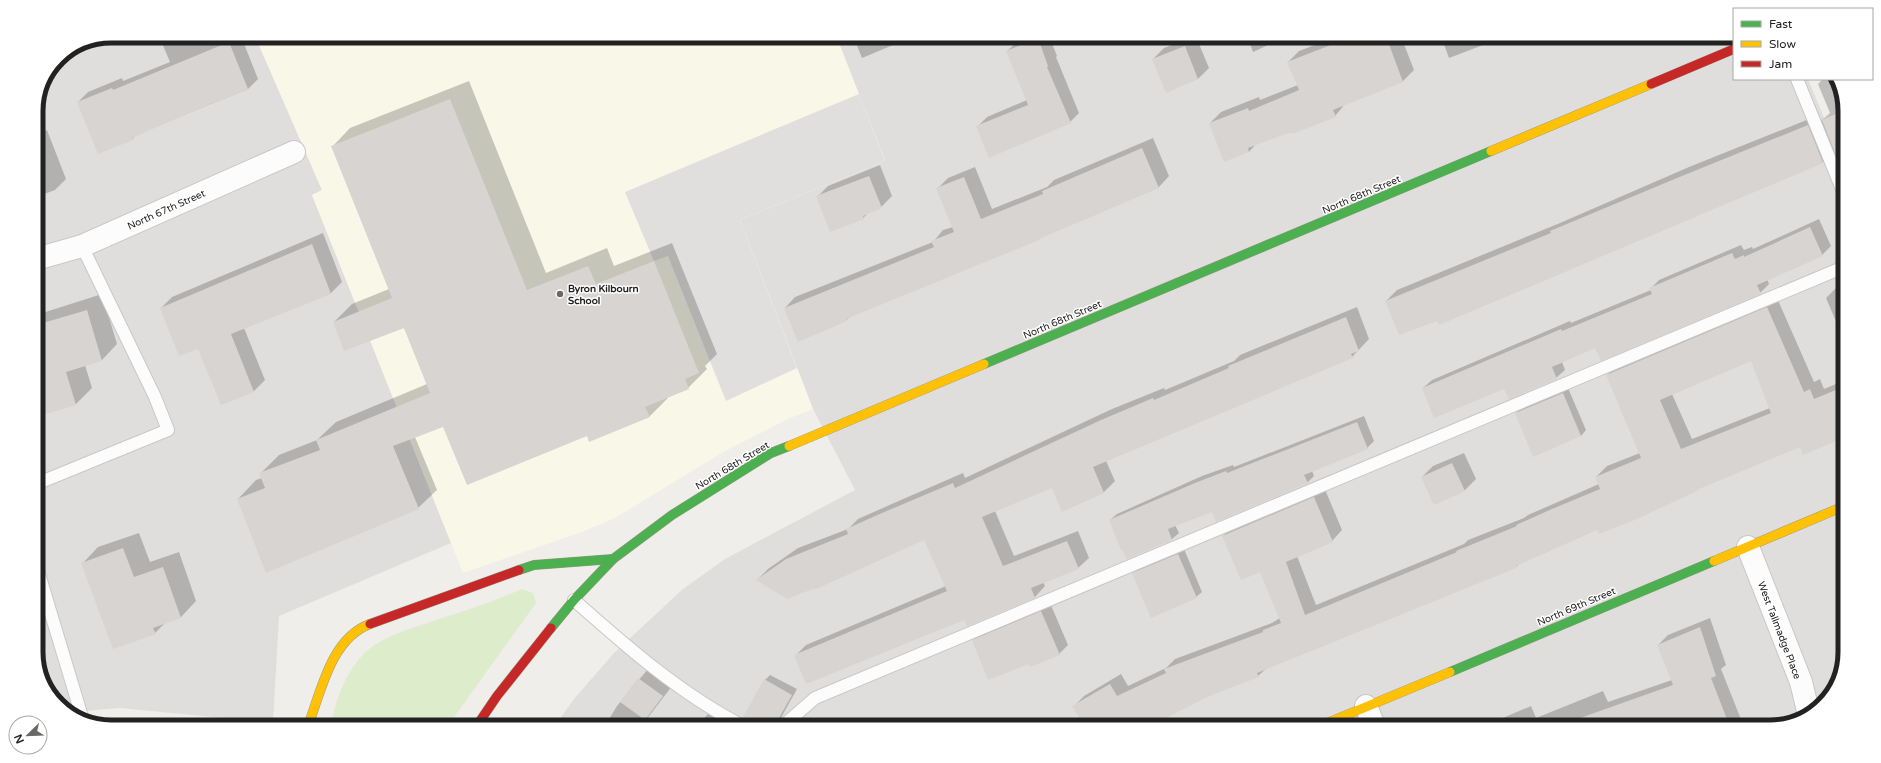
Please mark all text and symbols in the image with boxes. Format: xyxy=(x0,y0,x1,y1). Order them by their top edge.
legend xyxy=(1733,8,1873,80)
text: Fast xyxy=(1769,17,1793,31)
text: Slow xyxy=(1769,37,1796,51)
text: Jam xyxy=(1769,57,1792,71)
street label: North 68th Street xyxy=(1320,173,1403,217)
street label: North 67th Street xyxy=(126,187,207,232)
place label: Byron Kilbourn School xyxy=(568,283,639,307)
marker: Byron Kilbourn School xyxy=(555,289,565,299)
street label: North 68th Street xyxy=(1021,298,1104,342)
street label: North 68th Street xyxy=(693,439,772,493)
street label: West Tallmadge Place xyxy=(1755,580,1803,681)
street label: North 69th Street xyxy=(1535,585,1618,629)
north arrow xyxy=(8,715,48,755)
text: N xyxy=(12,732,27,745)

